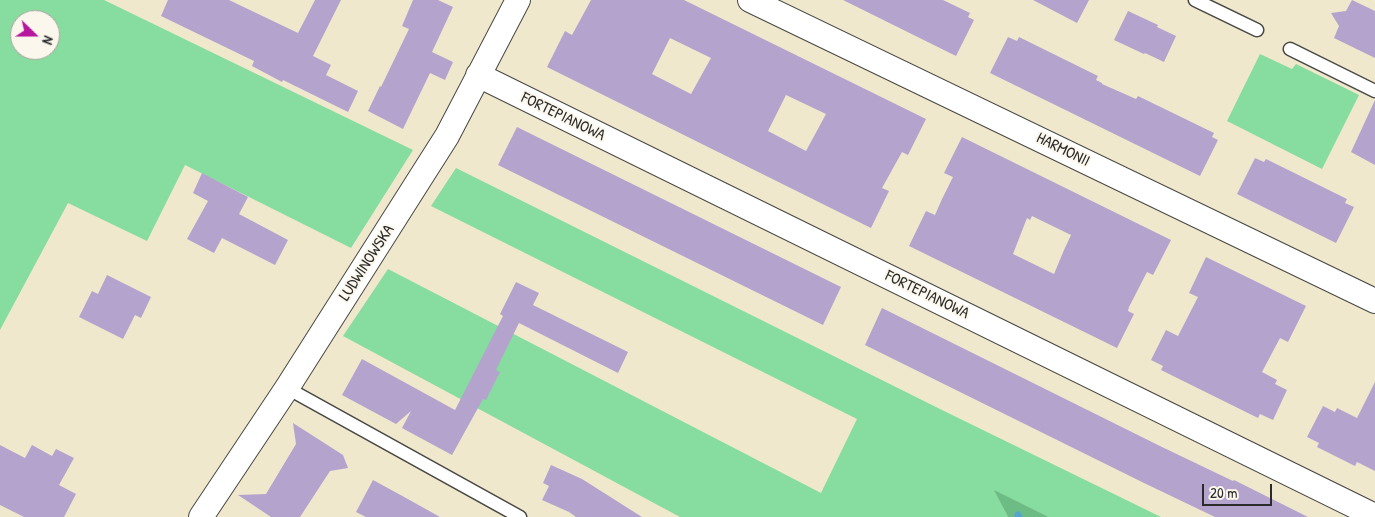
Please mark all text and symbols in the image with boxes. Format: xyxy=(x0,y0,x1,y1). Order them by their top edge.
north arrow xyxy=(10,10,60,60)
text: N xyxy=(38,33,59,47)
street label: FORTEPIANOWA xyxy=(518,88,608,146)
street label: HARMONII xyxy=(1033,129,1093,171)
street label: LUDWINOWSKA xyxy=(335,221,399,305)
street label: FORTEPIANOWA xyxy=(882,266,972,324)
scale bar xyxy=(1205,474,1275,506)
text: 20 m xyxy=(1210,482,1237,503)

